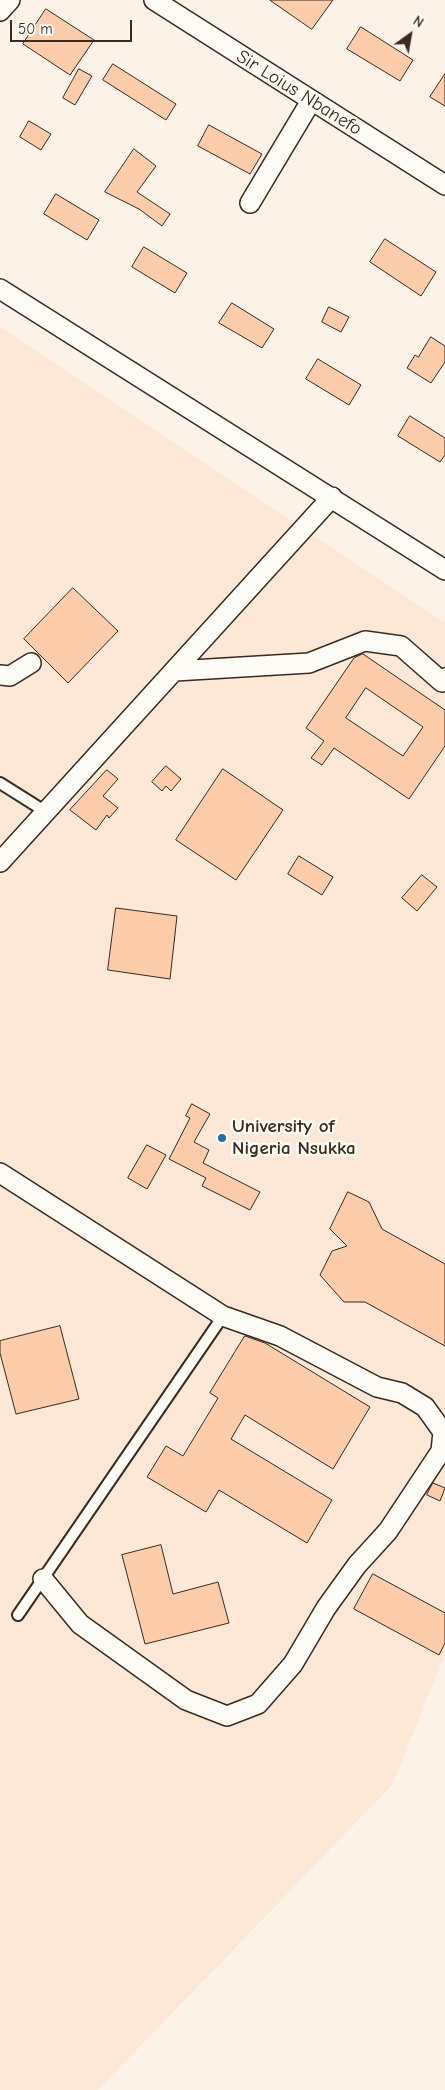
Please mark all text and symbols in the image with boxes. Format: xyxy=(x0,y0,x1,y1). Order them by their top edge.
scale bar xyxy=(12,10,135,42)
north arrow xyxy=(385,10,435,60)
text: N xyxy=(410,12,427,31)
text: 50 m xyxy=(18,20,53,38)
street label: Sir Loius Nbanefo xyxy=(232,45,366,141)
place label: University of Nigeria Nsukka xyxy=(232,1116,356,1160)
marker: University of Nigeria Nsukka xyxy=(216,1132,228,1144)

